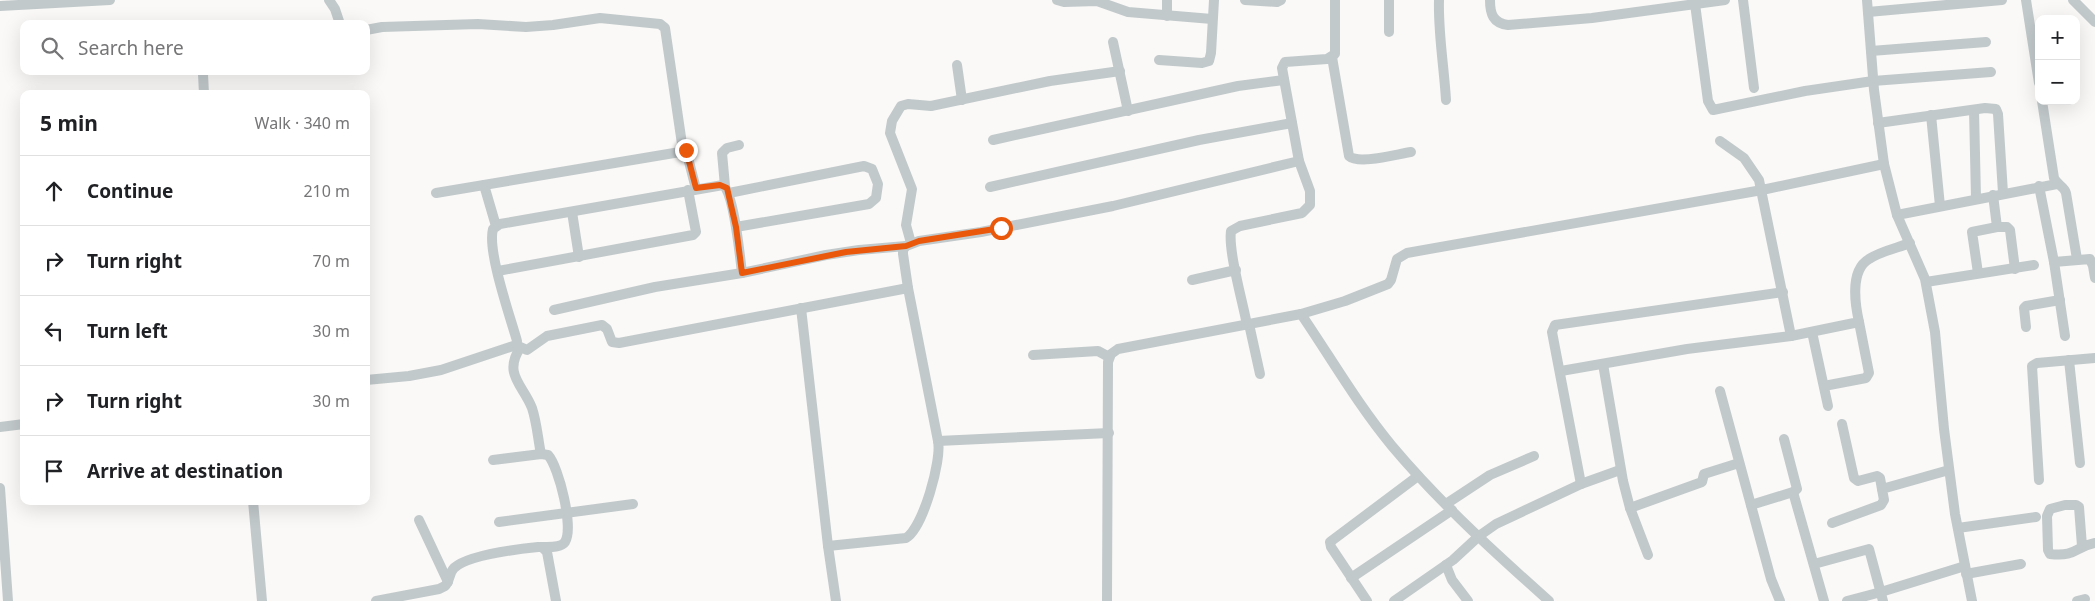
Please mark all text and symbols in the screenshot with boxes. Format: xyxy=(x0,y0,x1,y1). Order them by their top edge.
map controls xyxy=(2035,15,2080,105)
button: + xyxy=(2035,15,2080,60)
search box xyxy=(20,20,370,75)
icon: search xyxy=(38,34,66,62)
text: Search here xyxy=(78,35,184,61)
button: − xyxy=(2035,60,2080,105)
text: 5 min xyxy=(40,109,98,137)
text: Walk · 340 m xyxy=(255,112,350,134)
route end xyxy=(675,139,698,162)
icon: ahead xyxy=(40,177,68,205)
text: Continue xyxy=(87,178,173,204)
text: 210 m xyxy=(303,180,350,202)
route start xyxy=(990,217,1013,240)
icon: right xyxy=(40,247,68,275)
text: Turn right xyxy=(87,248,182,274)
text: 70 m xyxy=(313,250,350,272)
icon: left xyxy=(40,317,68,345)
text: Turn left xyxy=(87,318,168,344)
text: 30 m xyxy=(313,320,350,342)
icon: right xyxy=(40,387,68,415)
text: Turn right xyxy=(87,388,182,414)
text: 30 m xyxy=(313,390,350,412)
icon: arrive xyxy=(40,457,68,485)
text: Arrive at destination xyxy=(87,458,283,484)

